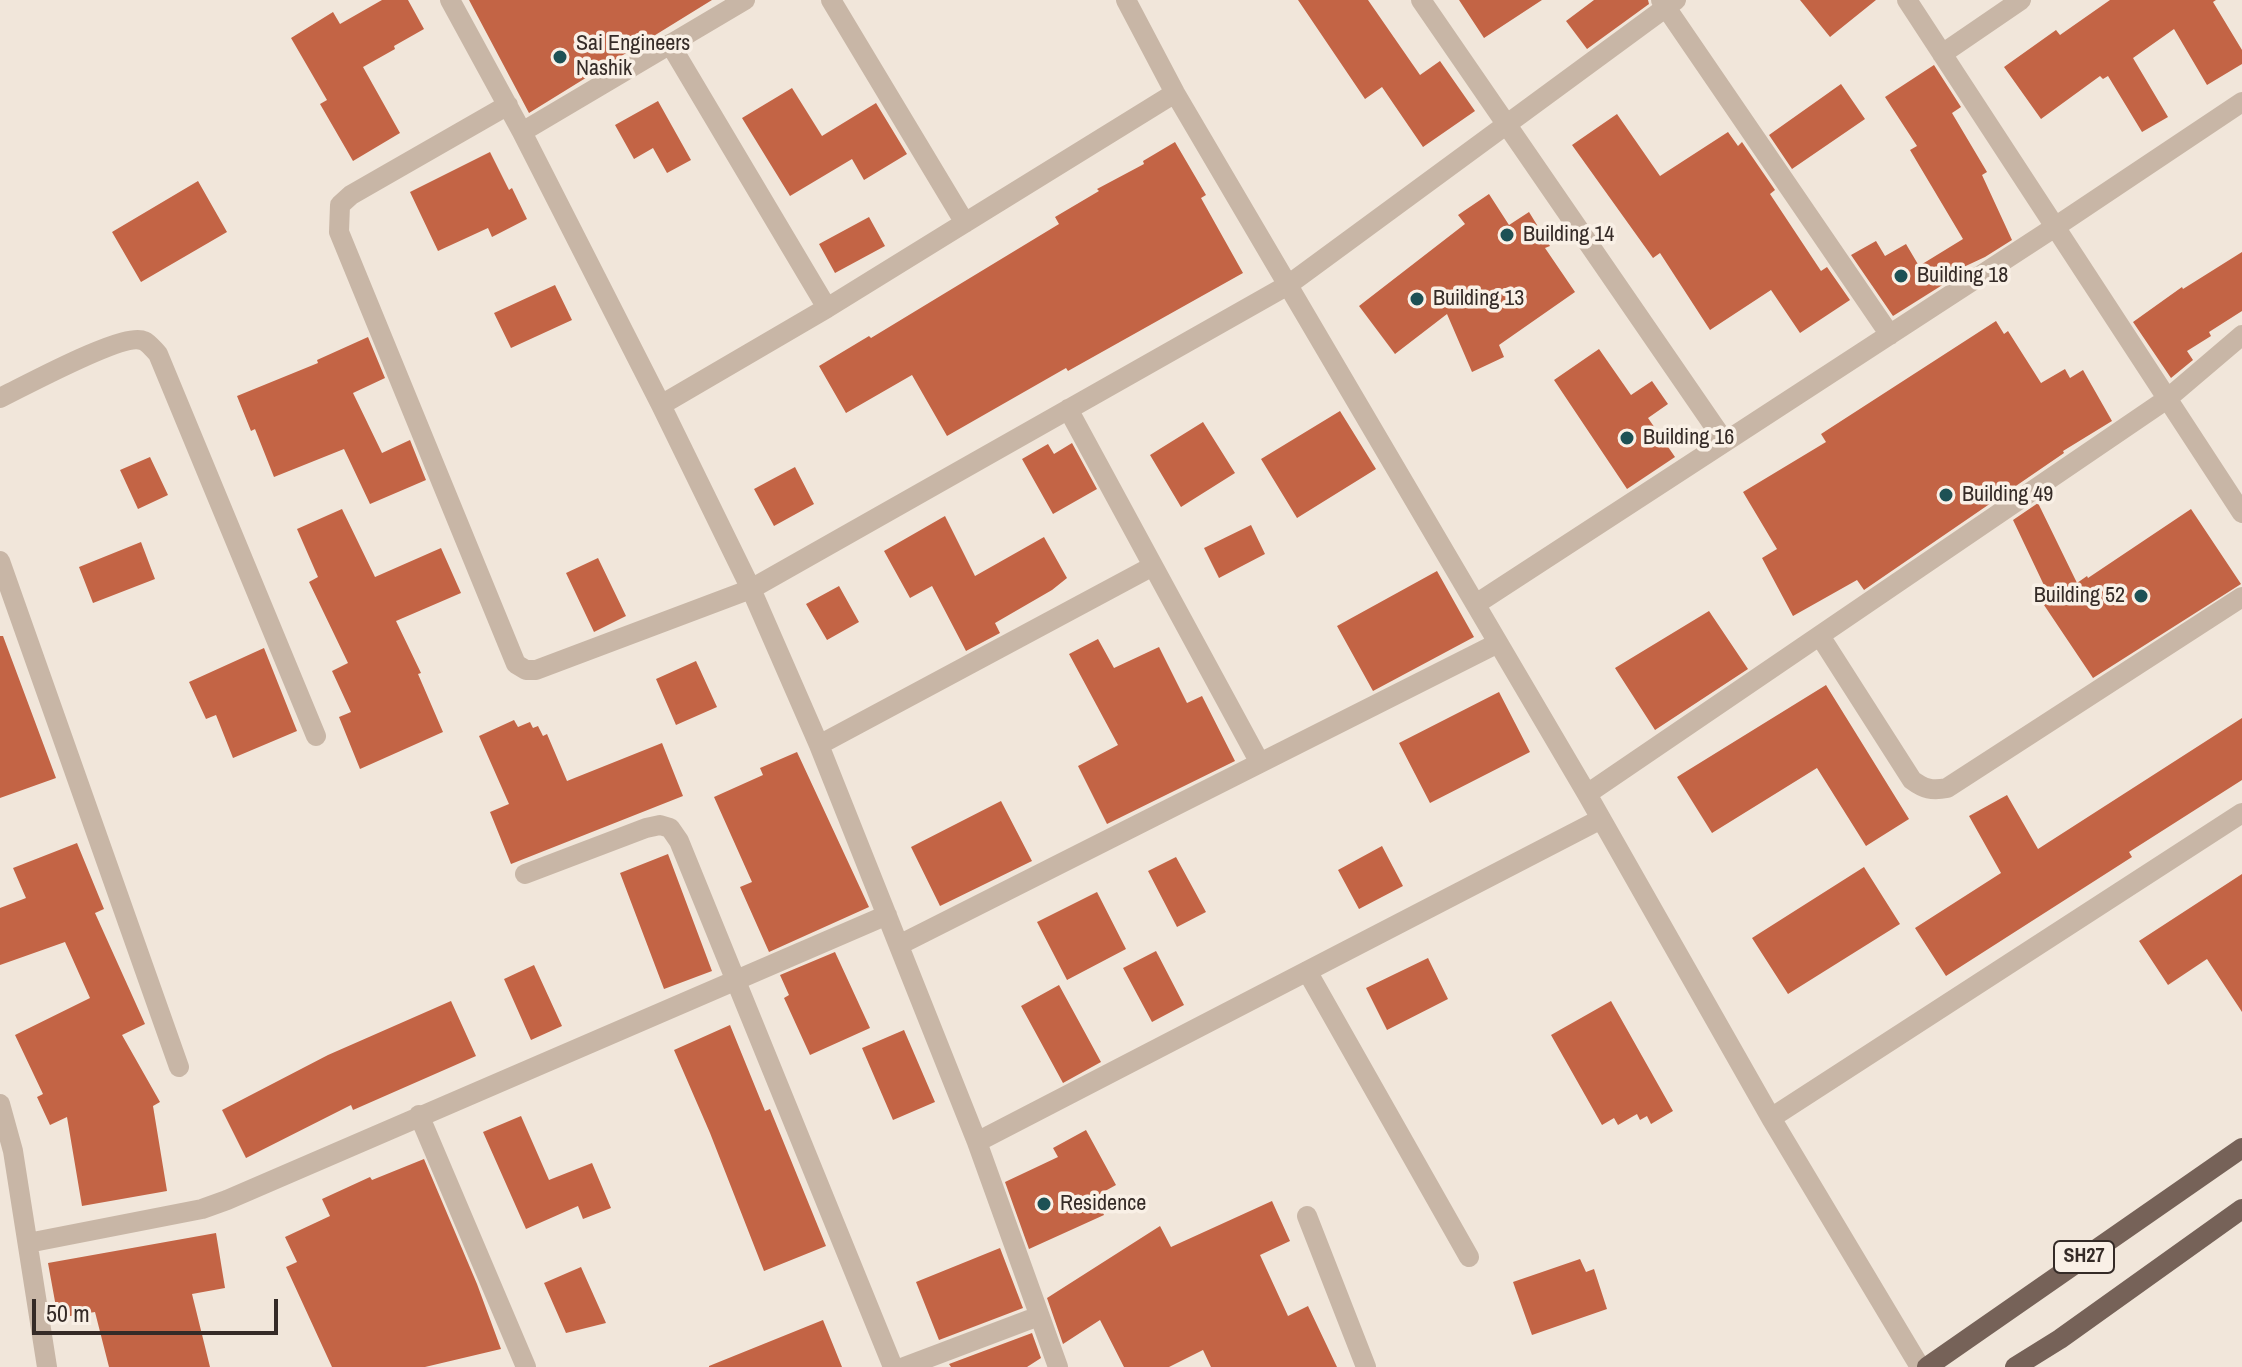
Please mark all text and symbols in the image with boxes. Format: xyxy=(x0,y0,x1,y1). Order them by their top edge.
place label: Sai Engineers Nashik xyxy=(576,31,690,82)
marker: Sai Engineers Nashik xyxy=(551,48,569,66)
place label: Building 14 xyxy=(1523,222,1614,248)
marker: Building 14 xyxy=(1498,226,1516,244)
place label: Building 18 xyxy=(1917,263,2008,289)
marker: Building 18 xyxy=(1892,267,1910,285)
place label: Building 13 xyxy=(1433,286,1524,312)
marker: Building 13 xyxy=(1408,290,1426,308)
place label: Building 16 xyxy=(1643,425,1734,451)
marker: Building 16 xyxy=(1618,429,1636,447)
place label: Building 49 xyxy=(1962,482,2053,508)
marker: Building 49 xyxy=(1937,486,1955,504)
place label: Building 52 xyxy=(2034,583,2125,609)
marker: Building 52 xyxy=(2132,587,2150,605)
place label: Residence xyxy=(1060,1191,1146,1217)
marker: Residence xyxy=(1035,1195,1053,1213)
road number: SH27 xyxy=(2054,1241,2114,1273)
scale bar xyxy=(36,1283,282,1333)
text: 50 m xyxy=(46,1297,90,1329)

